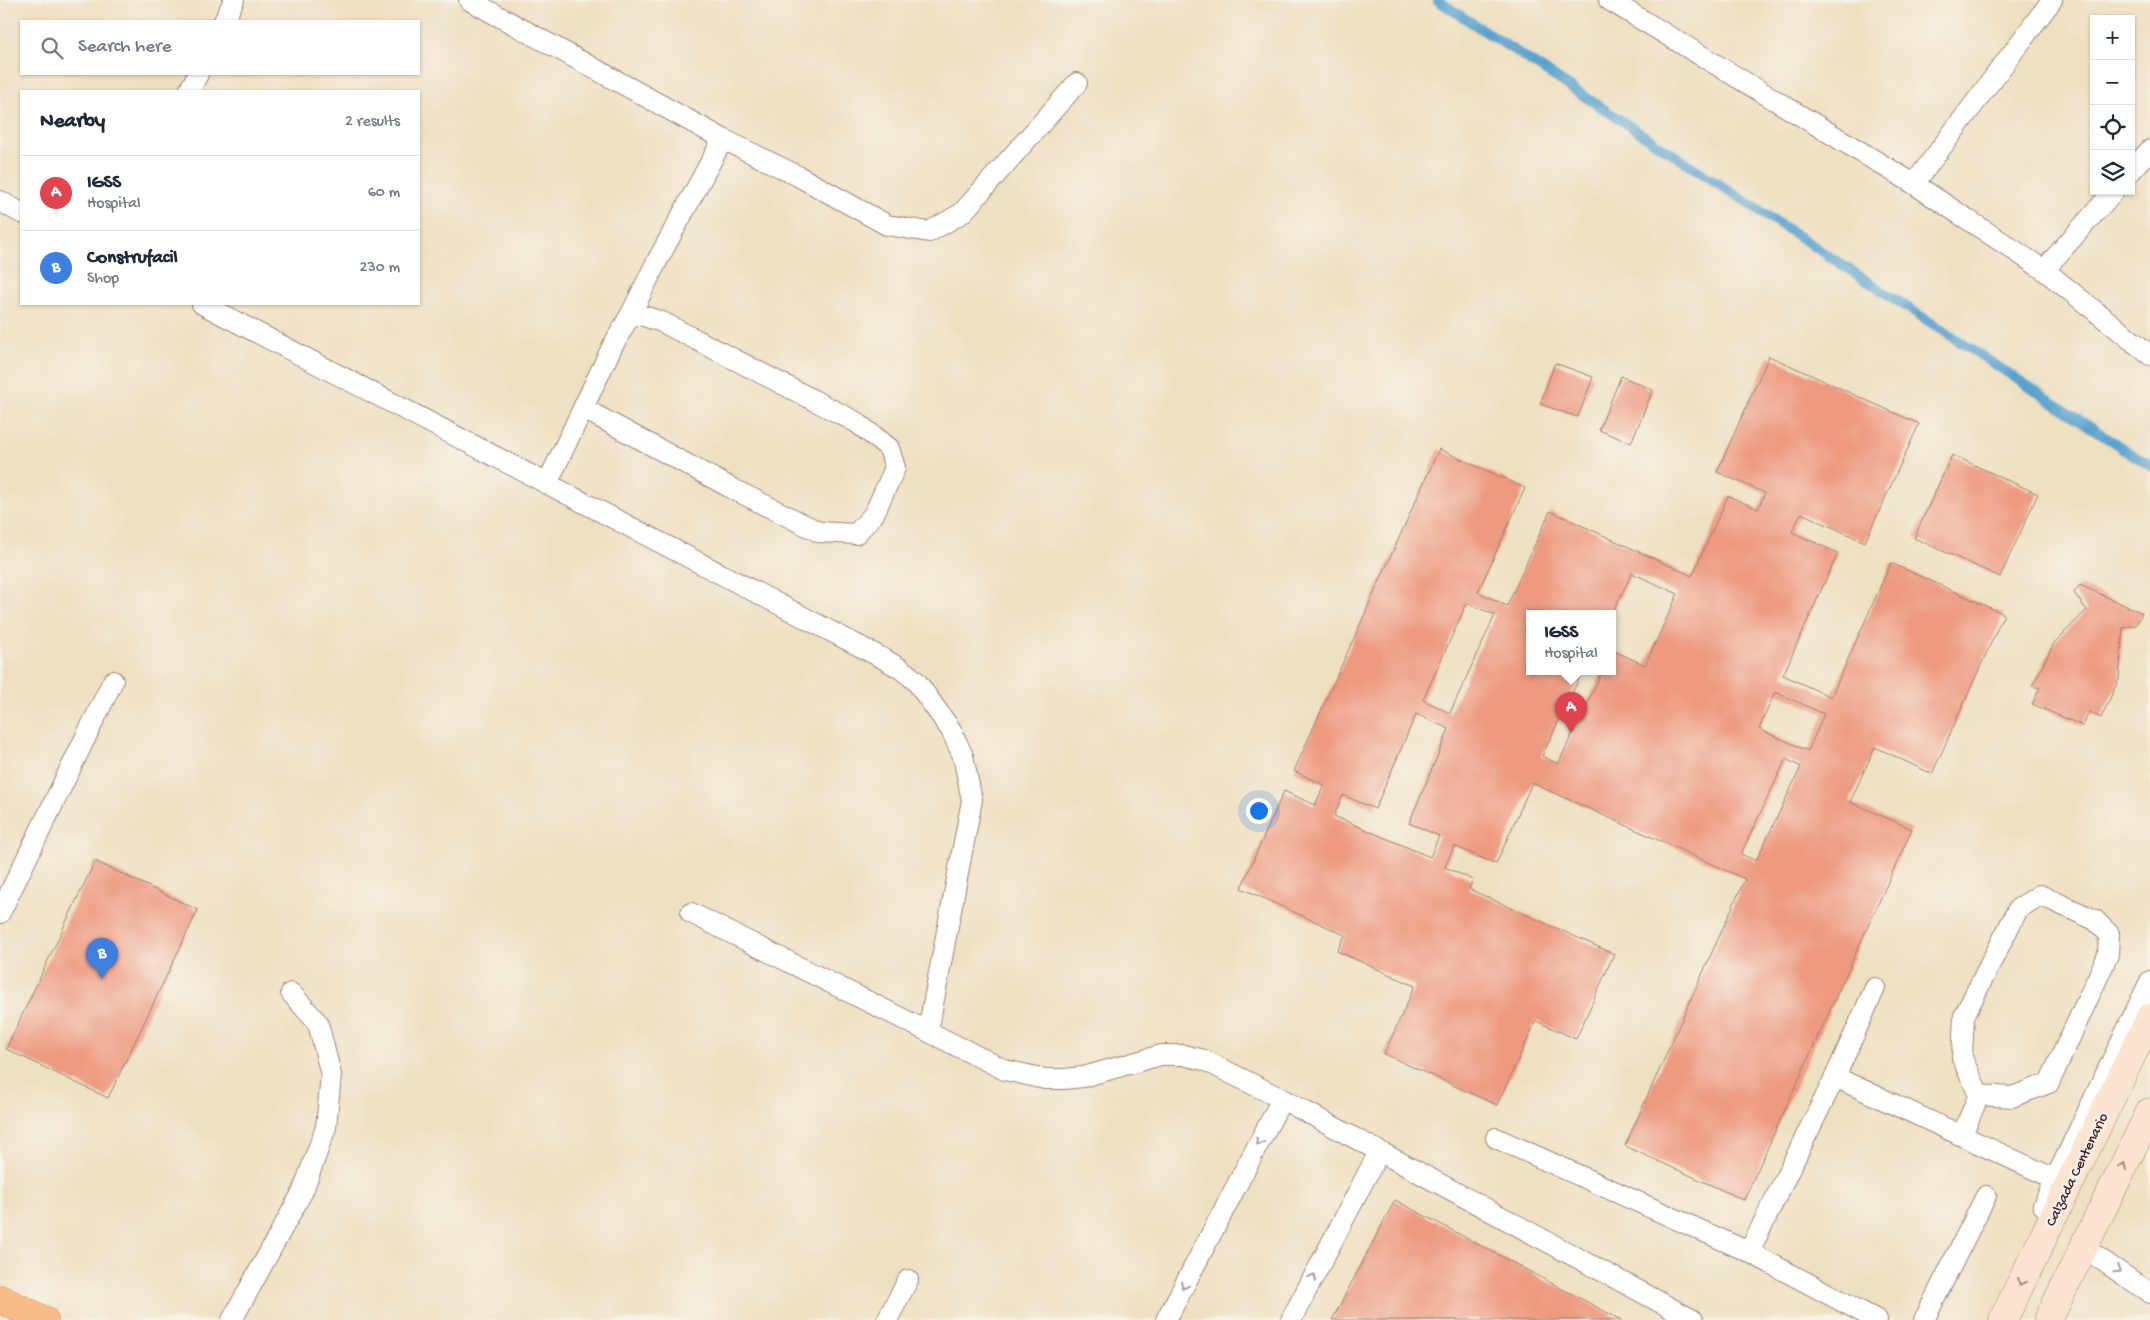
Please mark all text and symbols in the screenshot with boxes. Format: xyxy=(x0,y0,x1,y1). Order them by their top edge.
map controls xyxy=(2090,15,2135,195)
button: + xyxy=(2090,15,2135,60)
search box xyxy=(20,20,420,75)
icon: search xyxy=(38,34,66,62)
text: Search here xyxy=(78,36,172,59)
button: − xyxy=(2090,60,2135,105)
button: locate xyxy=(2090,105,2135,150)
text: Nearby xyxy=(40,110,105,135)
text: 2 results xyxy=(345,113,400,132)
button: layers xyxy=(2090,150,2135,195)
text: IGSS xyxy=(87,172,121,195)
text: A xyxy=(51,184,61,203)
text: 60 m xyxy=(368,184,400,203)
text: Hospital xyxy=(87,195,141,214)
text: Construfacil xyxy=(87,247,178,270)
text: B xyxy=(52,259,60,278)
text: 230 m xyxy=(360,259,400,278)
text: Shop xyxy=(87,270,119,289)
popup xyxy=(1526,610,1616,675)
text: IGSS xyxy=(1544,622,1578,645)
text: Hospital xyxy=(1544,645,1598,664)
pin: A xyxy=(1555,692,1587,733)
your location xyxy=(1246,798,1272,824)
pin: B xyxy=(86,938,118,979)
street label: Calzada Centenario xyxy=(2043,1110,2113,1230)
one-way arrow xyxy=(1255,1137,1265,1146)
one-way arrow xyxy=(2117,1162,2127,1171)
one-way arrow xyxy=(2111,1264,2121,1273)
one-way arrow xyxy=(1307,1273,1317,1282)
one-way arrow xyxy=(2017,1277,2027,1286)
one-way arrow xyxy=(1180,1281,1190,1290)

